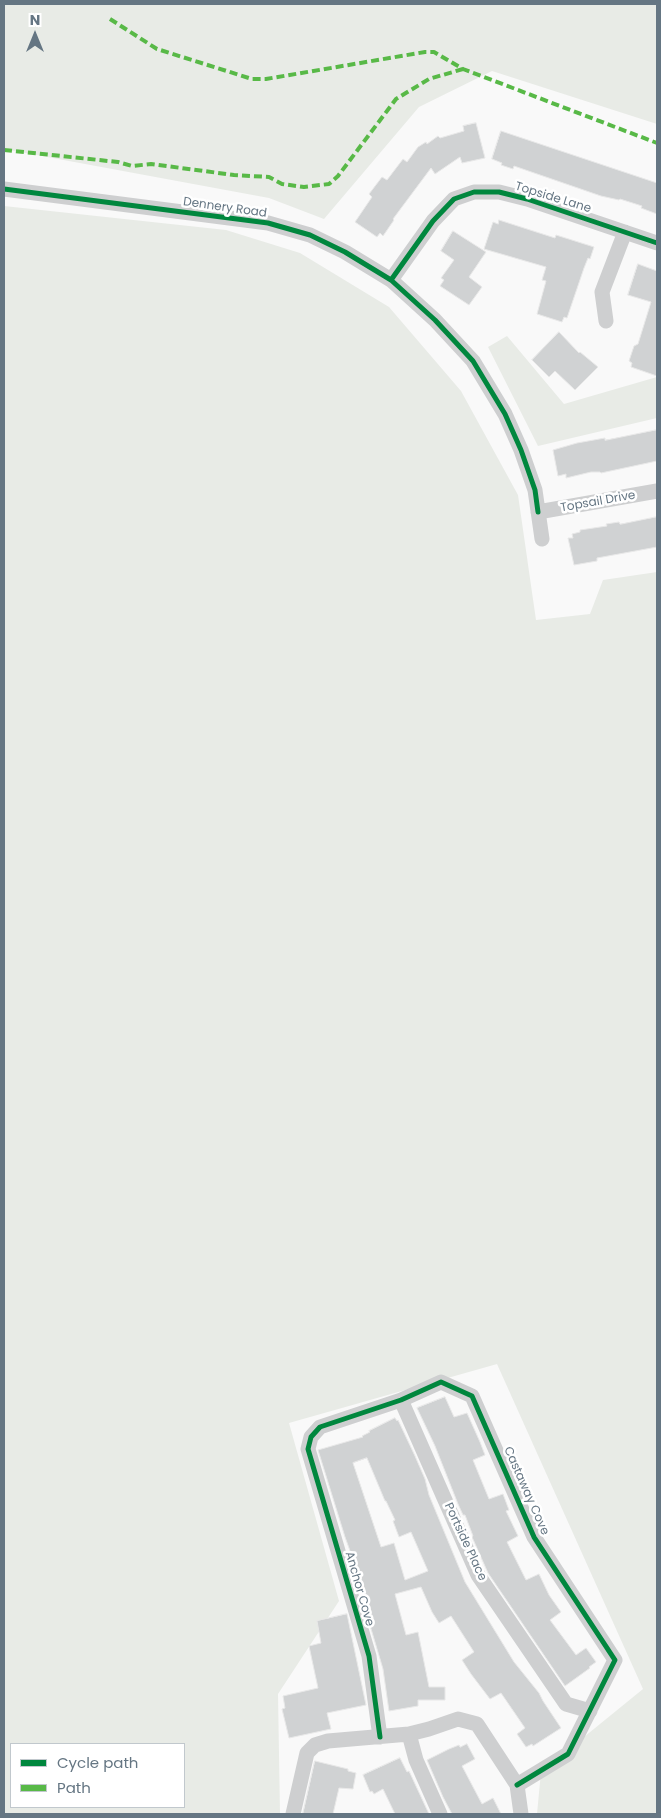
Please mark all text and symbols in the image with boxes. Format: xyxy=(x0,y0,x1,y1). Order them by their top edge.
north arrow xyxy=(10,10,60,60)
text: N xyxy=(30,10,40,30)
street label: Topside Lane xyxy=(513,180,593,216)
street label: Dennery Road xyxy=(182,195,268,221)
street label: Topsail Drive xyxy=(559,488,637,516)
street label: Castaway Cove xyxy=(500,1445,552,1537)
street label: Portside Place xyxy=(441,1501,489,1583)
street label: Anchor Cove xyxy=(341,1550,377,1628)
legend xyxy=(10,1743,185,1808)
text: Cycle path xyxy=(57,1752,138,1773)
text: Path xyxy=(57,1777,91,1798)

